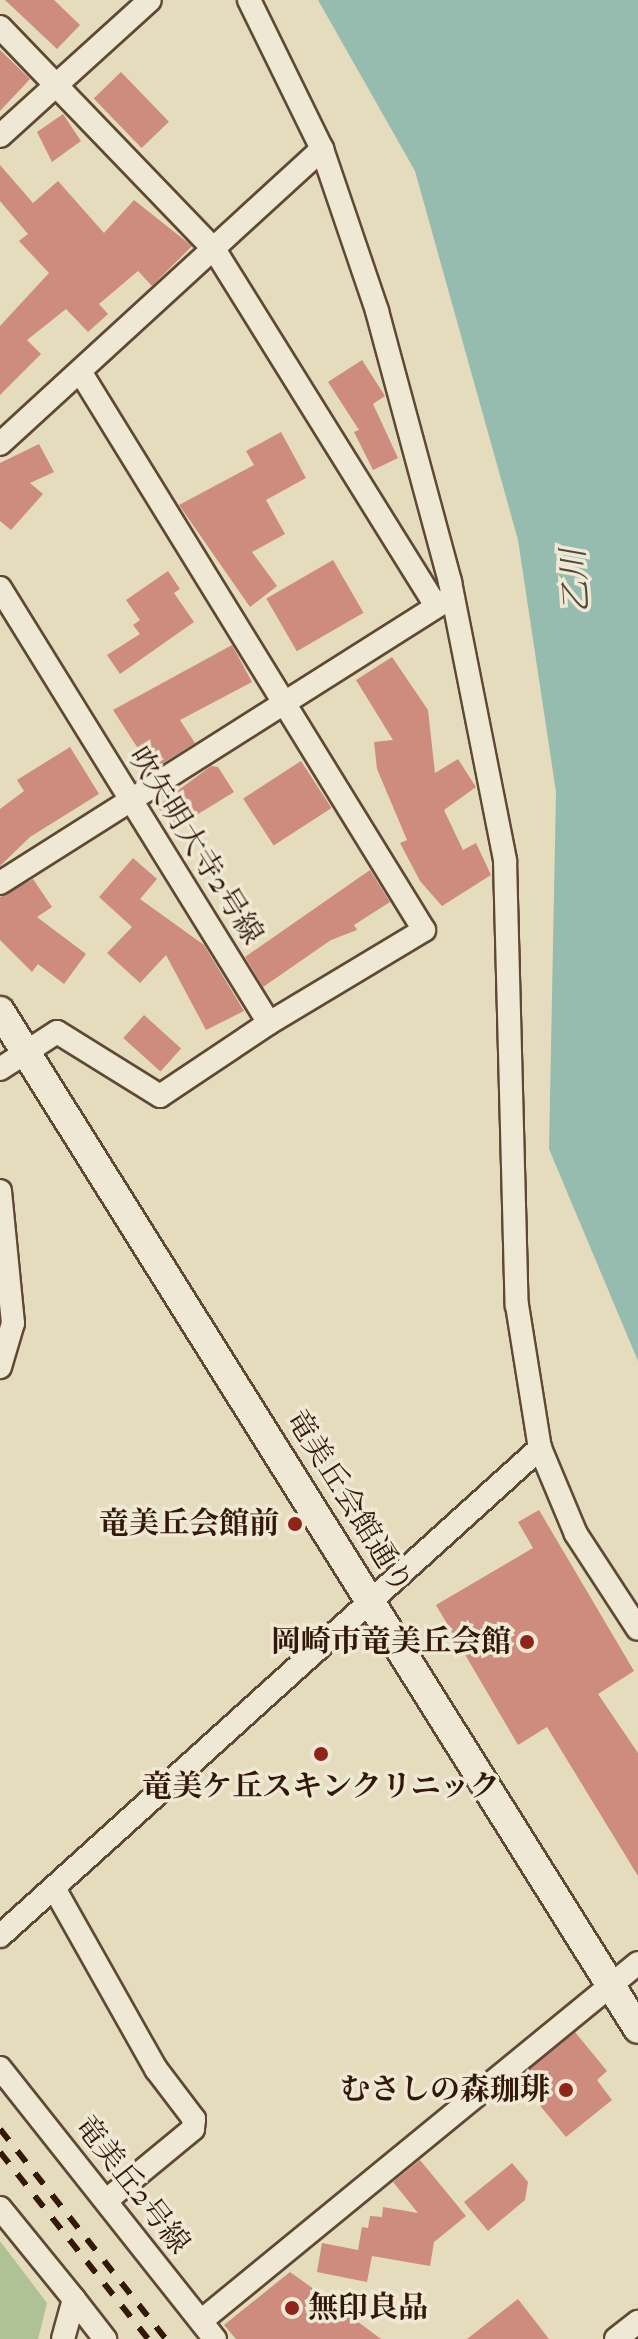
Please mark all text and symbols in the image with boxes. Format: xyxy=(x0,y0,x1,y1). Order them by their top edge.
water label: 乙川 xyxy=(555,548,597,614)
street label: 吹矢明大寺2号線 xyxy=(120,741,270,951)
street label: 竜美丘会館通り xyxy=(278,1403,420,1601)
place label: 竜美丘会館前 xyxy=(99,1506,279,1542)
marker: 竜美丘会館前 xyxy=(286,1515,304,1533)
place label: 岡崎市竜美丘会館 xyxy=(271,1624,511,1660)
marker: 岡崎市竜美丘会館 xyxy=(518,1633,536,1651)
marker: 竜美ケ丘スキンクリニック xyxy=(310,1743,332,1765)
place label: 竜美ケ丘スキンクリニック xyxy=(141,1769,501,1805)
place label: むさしの森珈琲 xyxy=(340,2072,550,2108)
marker: むさしの森珈琲 xyxy=(557,2081,575,2099)
street label: 竜美丘2号線 xyxy=(67,2109,197,2261)
place label: 無印良品 xyxy=(308,2290,428,2326)
marker: 無印良品 xyxy=(283,2299,301,2317)

